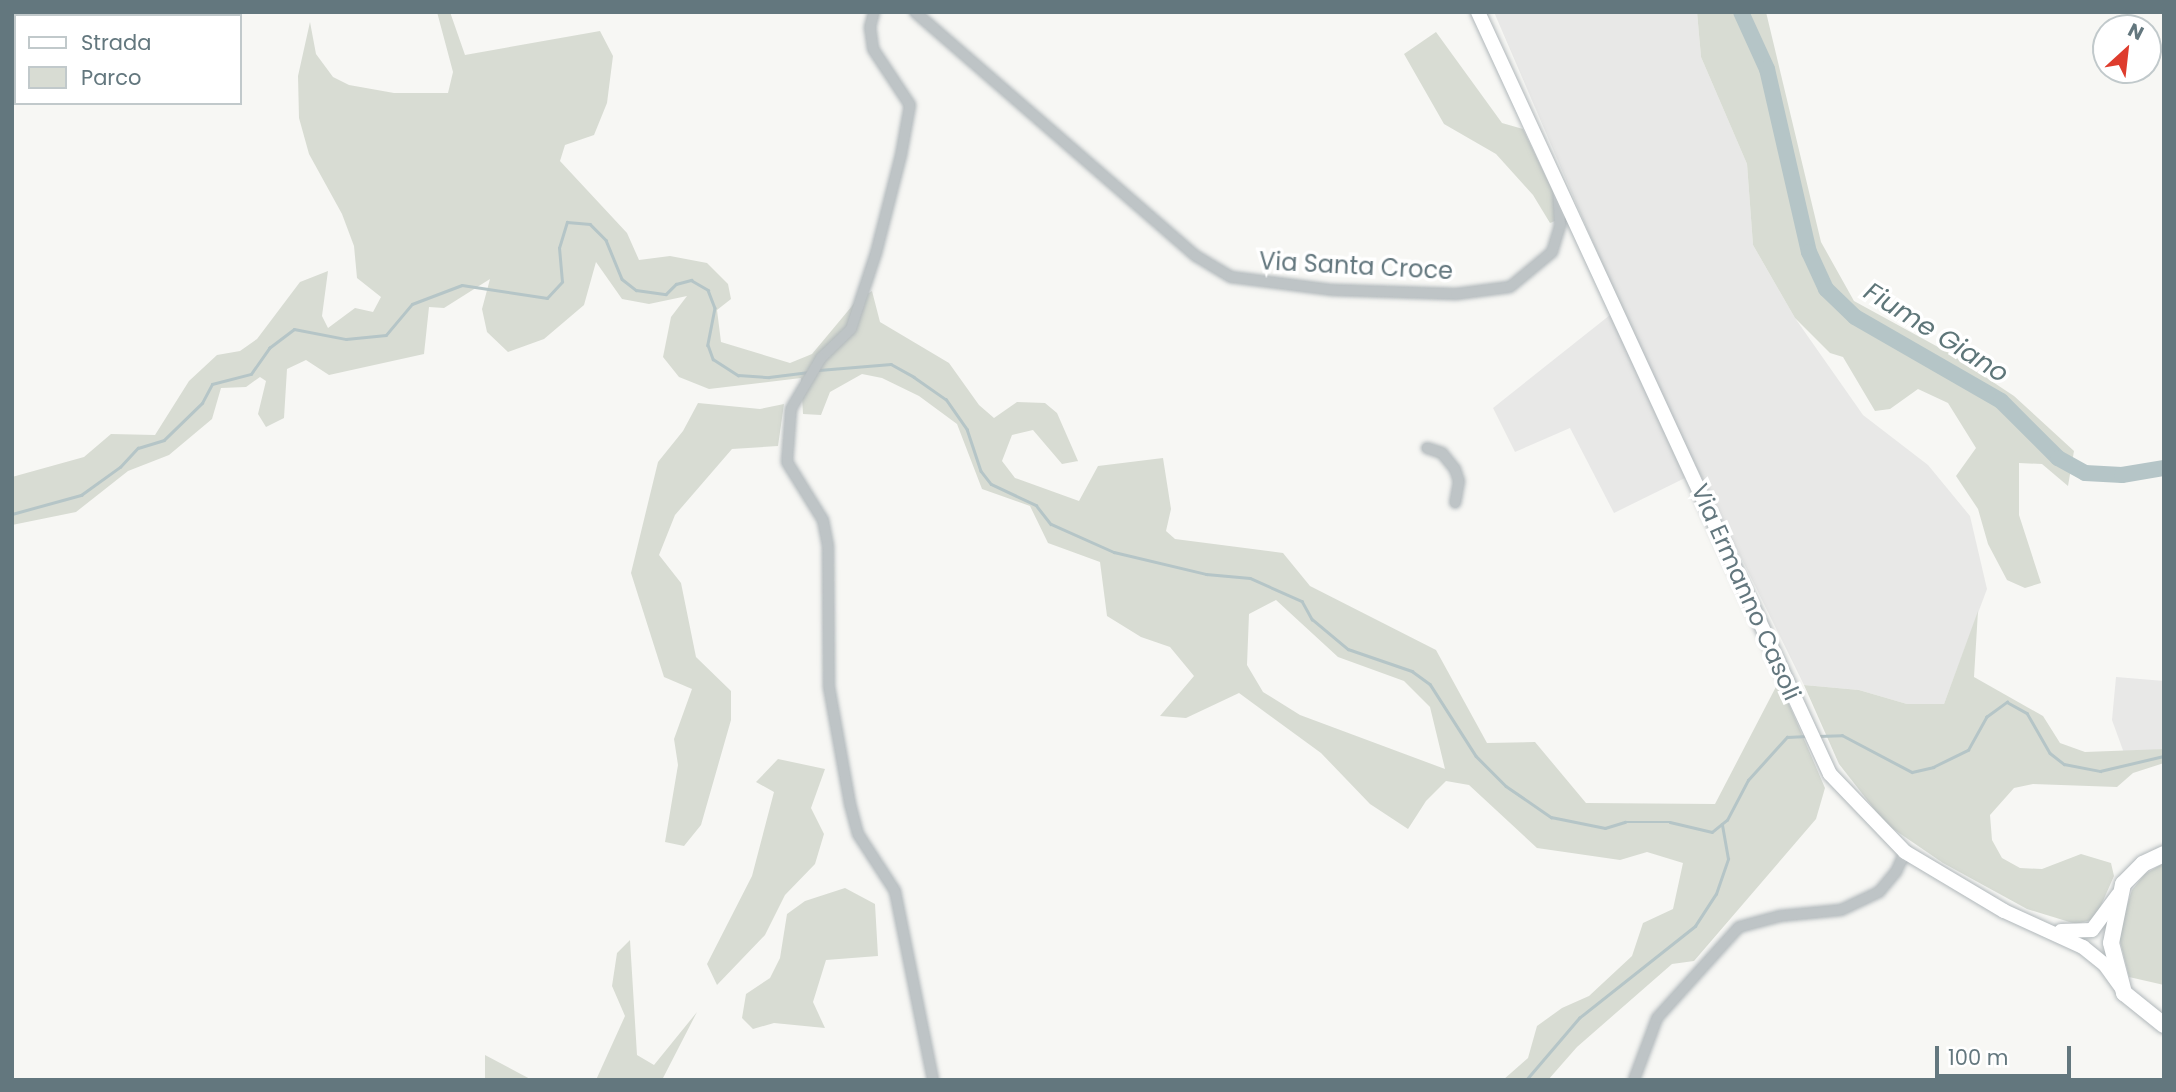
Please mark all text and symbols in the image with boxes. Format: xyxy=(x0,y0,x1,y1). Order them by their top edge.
legend xyxy=(14,14,242,105)
north arrow xyxy=(2092,14,2162,84)
text: N xyxy=(2123,16,2148,47)
text: Strada xyxy=(81,28,151,57)
text: Parco xyxy=(81,63,141,92)
street label: Via Santa Croce xyxy=(1258,247,1454,285)
water label: Fiume Giano xyxy=(1858,276,2014,390)
street label: Via Ermanno Casoli xyxy=(1685,479,1807,705)
scale bar xyxy=(1938,1032,2074,1076)
text: 100 m xyxy=(1948,1043,2008,1072)

